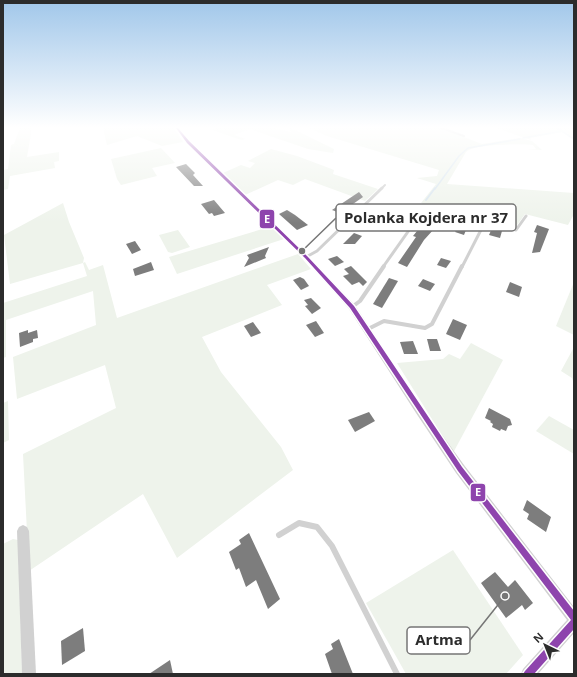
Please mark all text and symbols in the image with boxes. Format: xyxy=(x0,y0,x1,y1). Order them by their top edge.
callout: Polanka Kojdera nr 37 xyxy=(336,204,516,231)
text: Polanka Kojdera nr 37 xyxy=(344,207,508,227)
line badge: E xyxy=(259,209,275,229)
text: E xyxy=(264,211,270,226)
line badge: E xyxy=(470,483,486,502)
text: E xyxy=(475,484,481,499)
north arrow xyxy=(525,625,565,665)
callout: Artma xyxy=(407,627,470,654)
text: Artma xyxy=(415,629,463,649)
text: N xyxy=(529,629,546,646)

